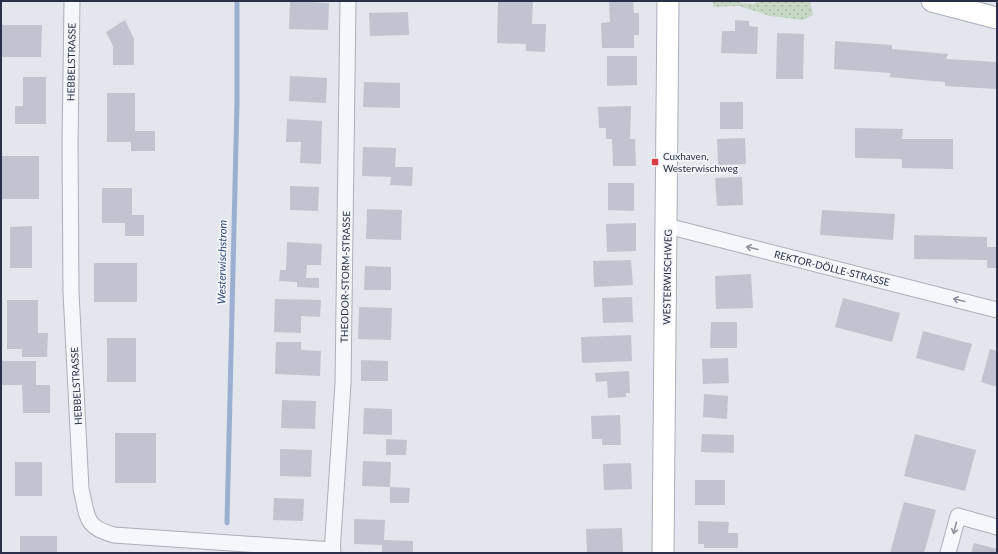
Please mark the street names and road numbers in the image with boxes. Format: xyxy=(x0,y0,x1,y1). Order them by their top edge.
street label: HEBBELSTRASSE xyxy=(64,23,78,101)
street label: THEODOR-STORM-STRASSE xyxy=(338,211,352,343)
street label: WESTERWISCHWEG xyxy=(660,229,674,325)
street label: REKTOR-DÖLLE-STRASSE xyxy=(773,248,891,288)
street label: HEBBELSTRASSE xyxy=(68,346,84,425)

